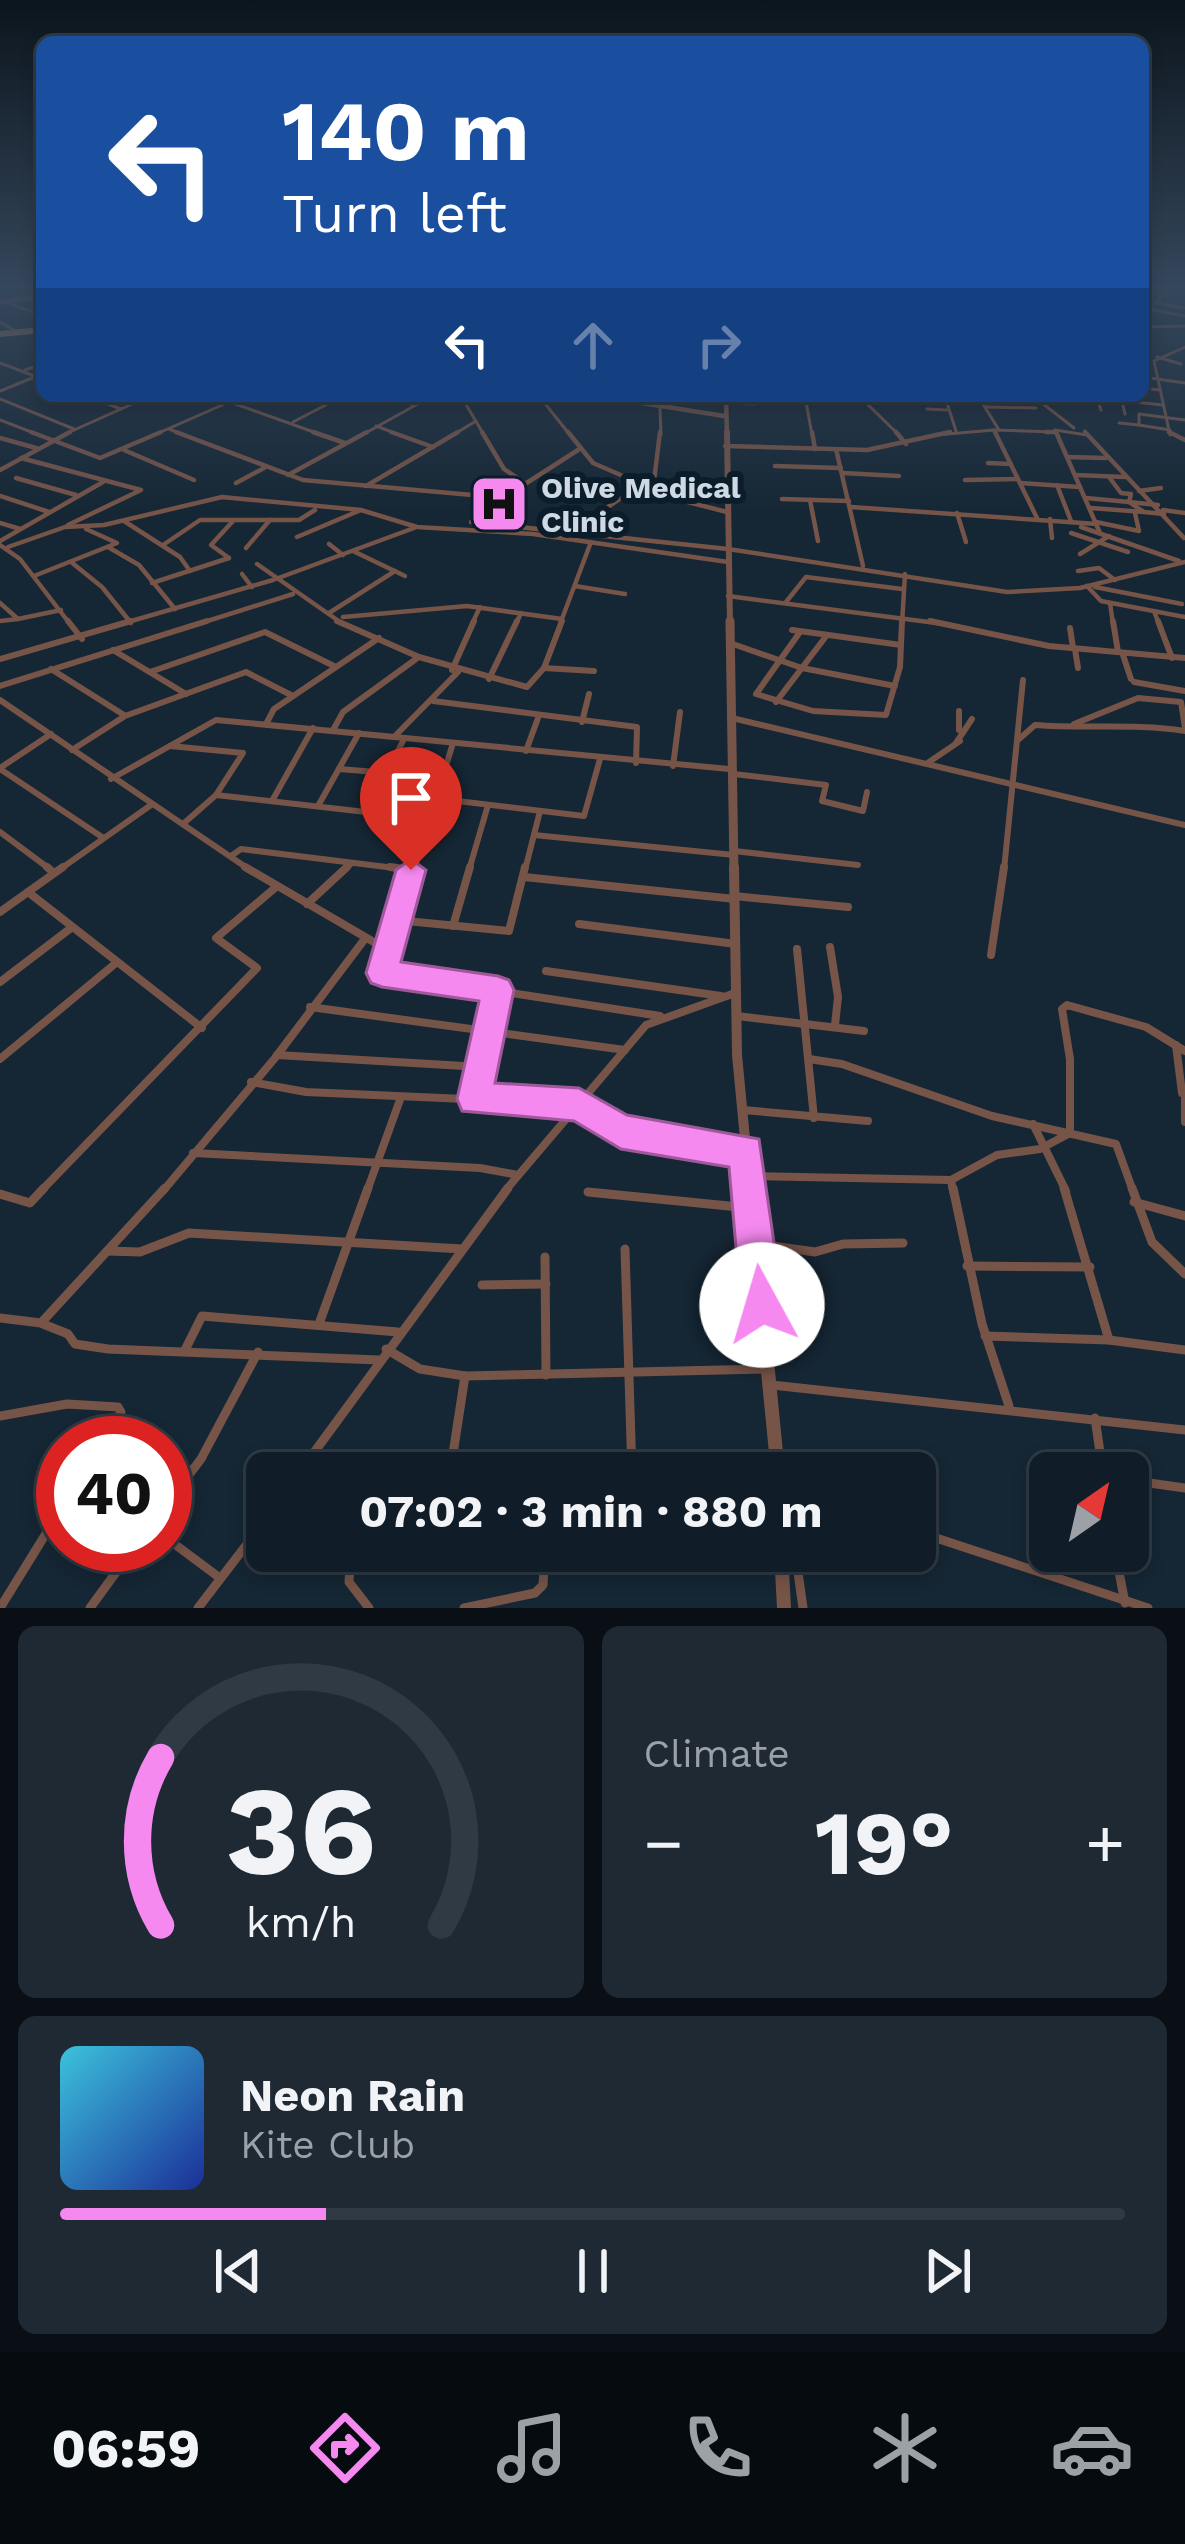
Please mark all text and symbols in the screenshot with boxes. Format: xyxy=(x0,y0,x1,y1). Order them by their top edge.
text: 140 m xyxy=(282,82,530,180)
icon: left xyxy=(84,84,240,240)
text: Turn left xyxy=(282,182,507,245)
icon: left xyxy=(434,312,500,378)
icon: ahead xyxy=(560,312,626,378)
icon: right xyxy=(686,312,752,378)
place label: Olive Medical Clinic xyxy=(541,470,741,539)
hospital icon: Olive Medical Clinic xyxy=(468,473,530,535)
pin xyxy=(360,747,462,870)
icon: arrive xyxy=(378,765,444,831)
position arrow xyxy=(699,1242,825,1368)
speed limit sign: 40 xyxy=(36,1416,192,1572)
north arrow xyxy=(1029,1452,1149,1572)
map controls xyxy=(1029,1452,1149,1572)
text: 07:02 · 3 min · 880 m xyxy=(359,1485,823,1538)
text: Climate xyxy=(644,1731,790,1776)
text: 36 xyxy=(225,1758,376,1904)
text: 19° xyxy=(815,1790,954,1896)
text: − xyxy=(644,1805,683,1882)
text: + xyxy=(1085,1805,1125,1882)
text: km/h xyxy=(245,1897,356,1947)
text: Neon Rain xyxy=(240,2069,465,2122)
text: Kite Club xyxy=(240,2122,415,2167)
icon: previous xyxy=(205,2238,271,2304)
icon: pause xyxy=(560,2238,626,2304)
icon: next xyxy=(915,2238,981,2304)
icon: directions xyxy=(303,2406,387,2490)
icon: music xyxy=(490,2406,574,2490)
icon: phone xyxy=(676,2406,760,2490)
icon: climate xyxy=(863,2406,947,2490)
icon: car xyxy=(1050,2406,1134,2490)
text: 06:59 xyxy=(51,2417,200,2480)

